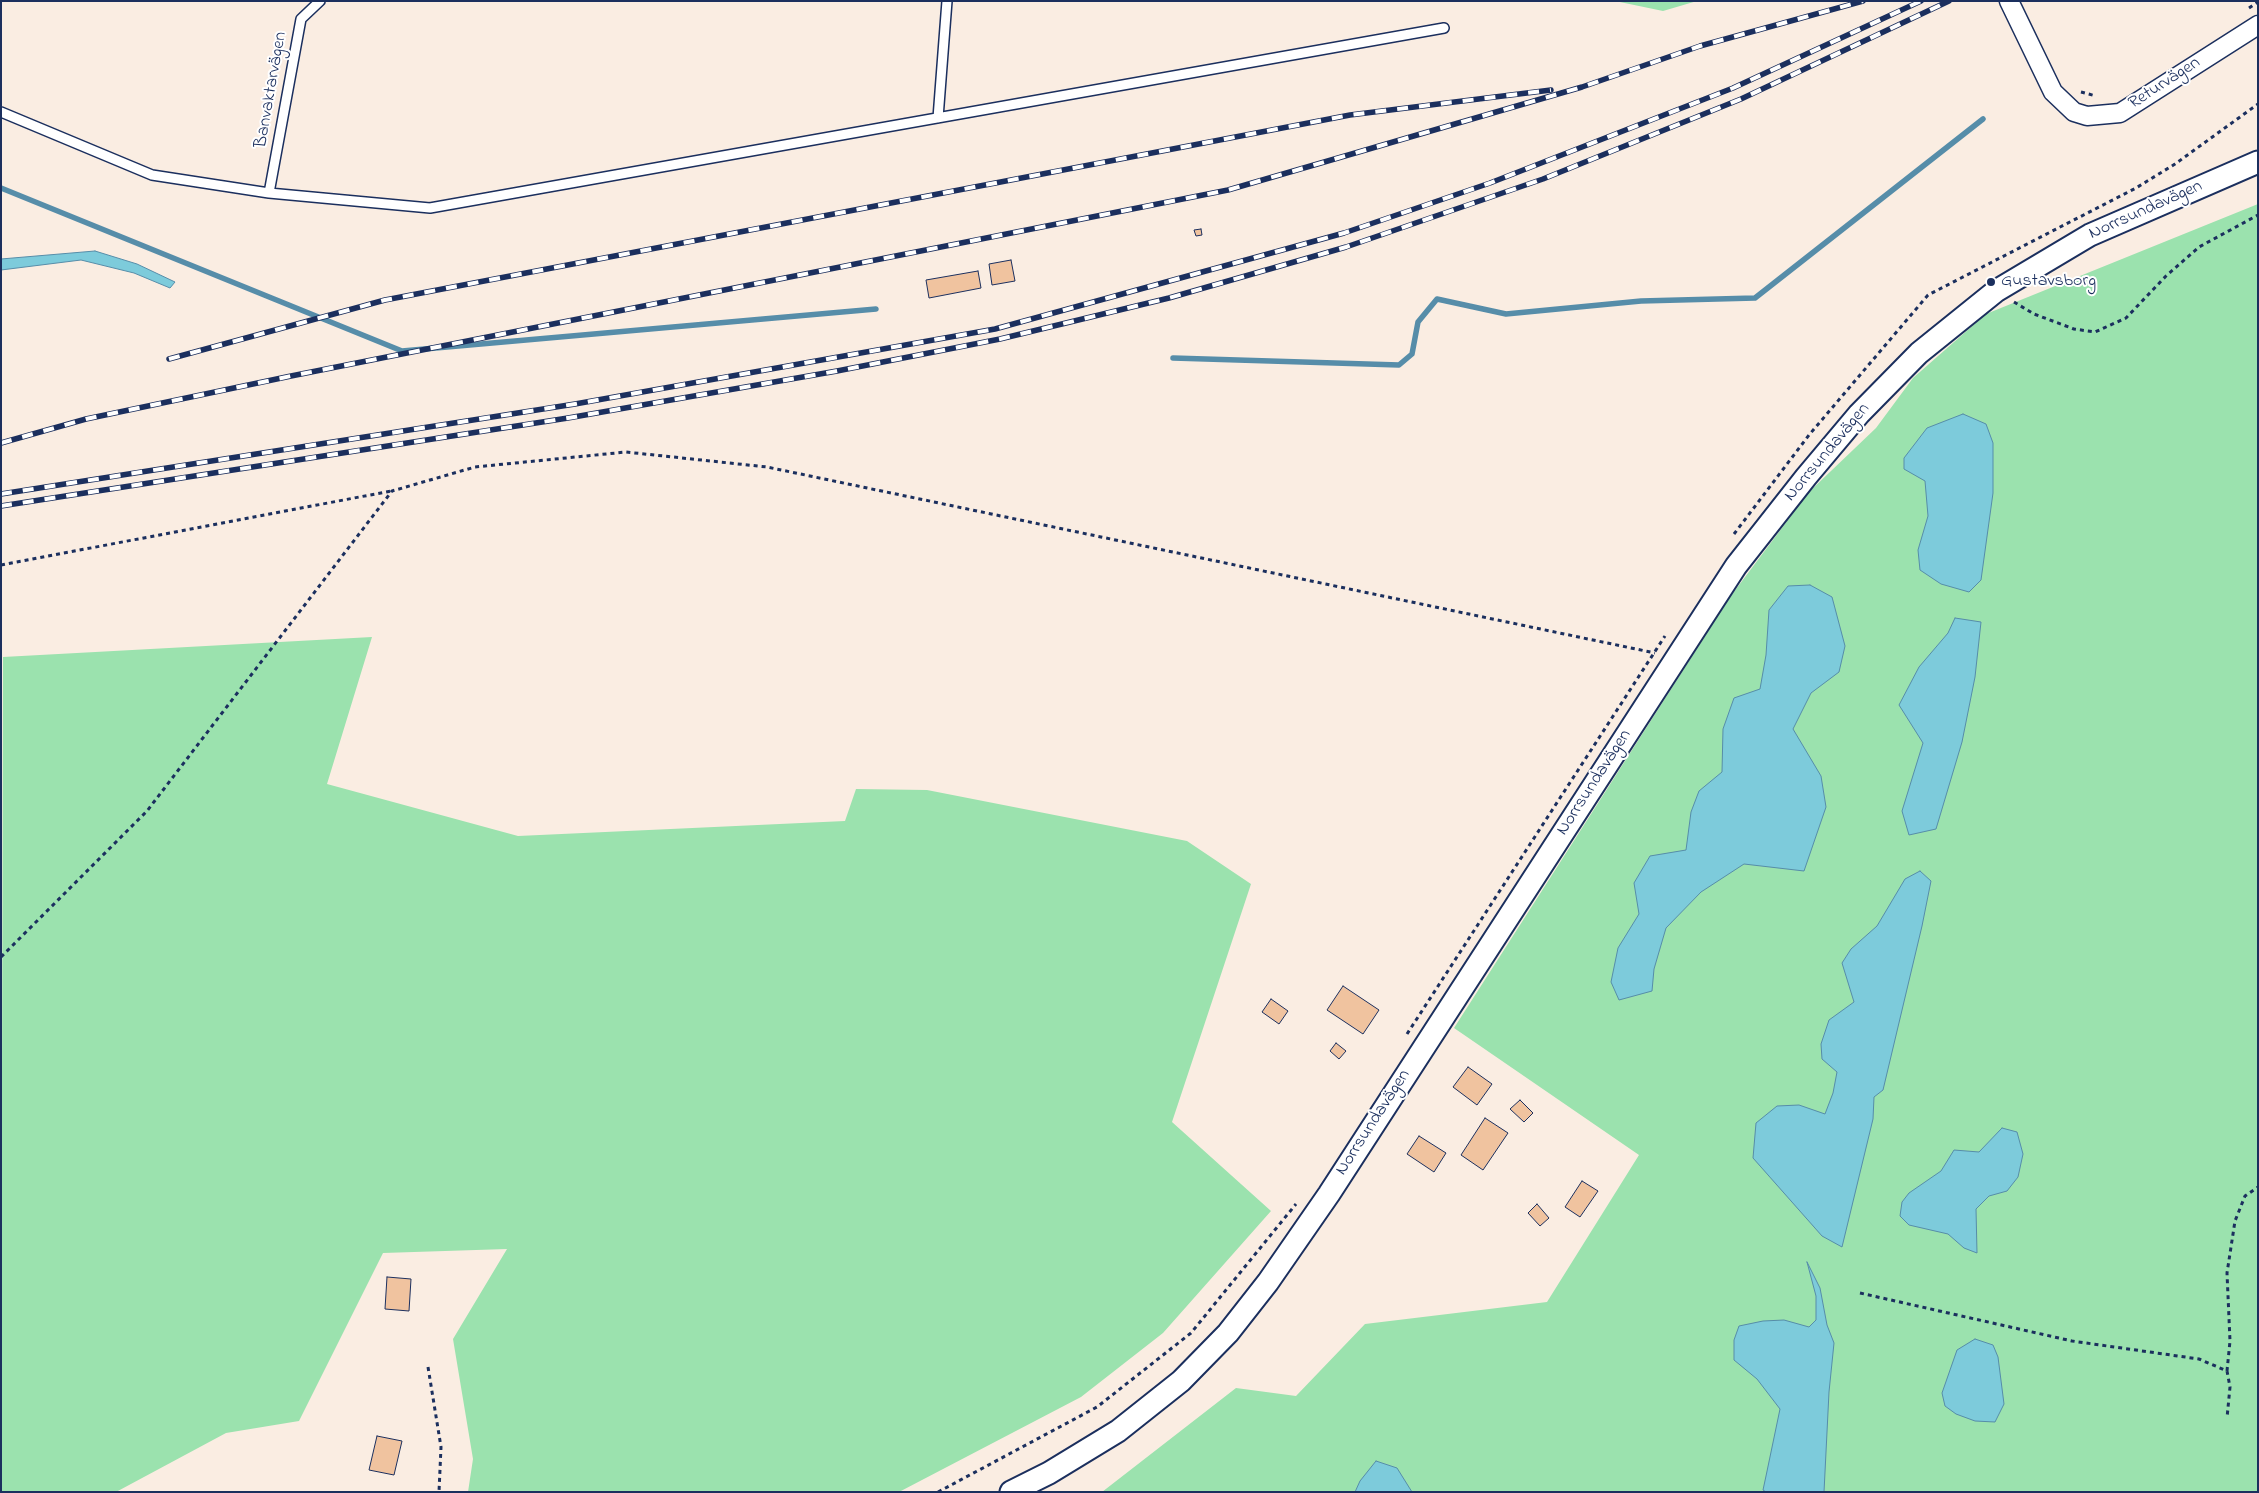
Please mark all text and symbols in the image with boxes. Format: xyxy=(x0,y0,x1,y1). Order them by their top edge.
street label: Banvaktarvägen xyxy=(251,30,293,150)
street label: Returvägen xyxy=(2125,53,2205,115)
street label: Norrsundavägen xyxy=(2086,176,2206,246)
place label: Gustavsborg xyxy=(2001,271,2096,293)
marker: Gustavsborg xyxy=(1985,276,1997,288)
street label: Norrsundavägen xyxy=(1781,399,1875,507)
street label: Norrsundavägen xyxy=(1553,726,1637,840)
street label: Norrsundavägen xyxy=(1332,1066,1416,1180)

